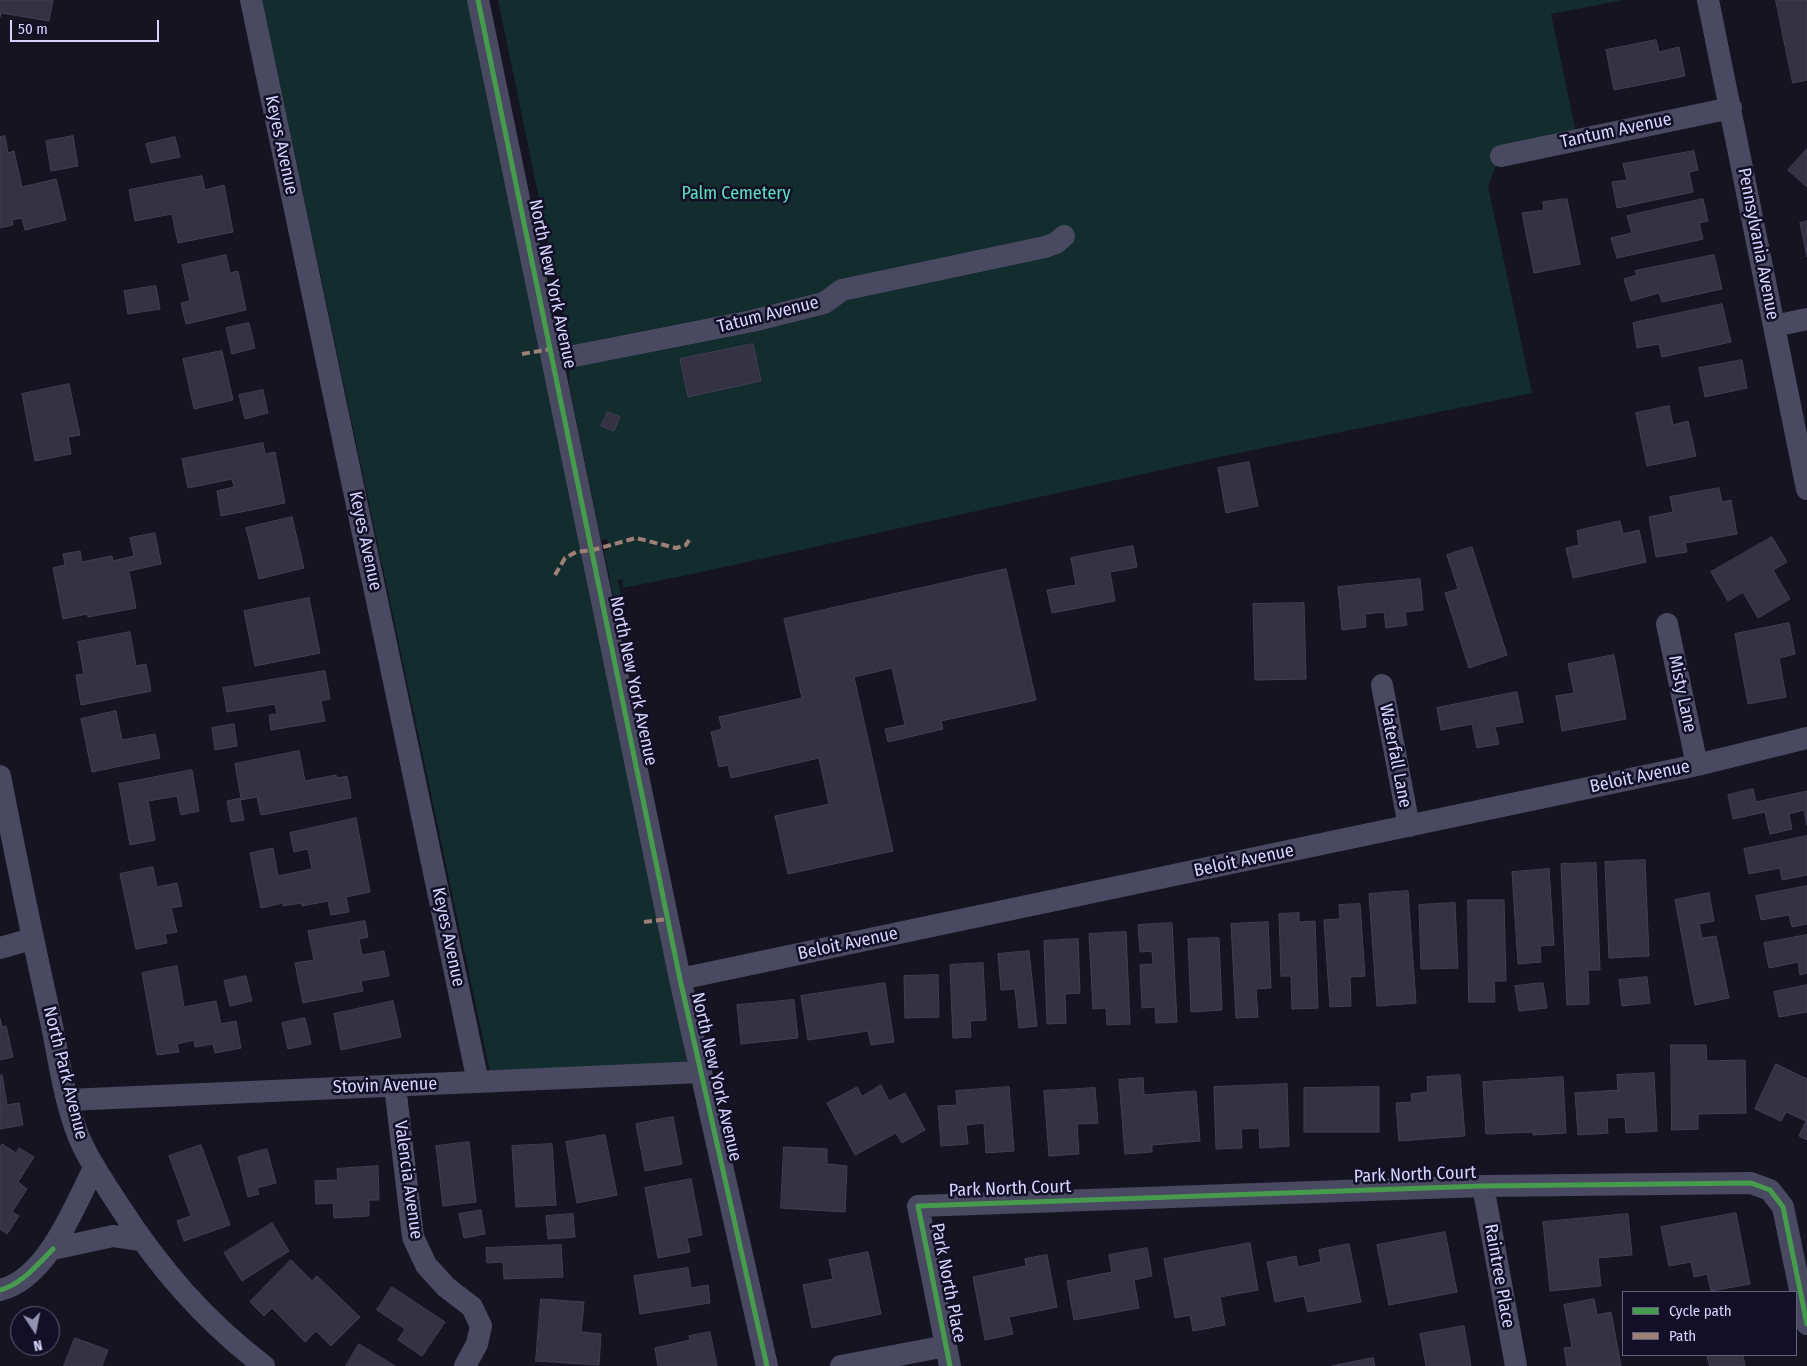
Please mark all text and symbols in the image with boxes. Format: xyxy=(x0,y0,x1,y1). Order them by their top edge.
scale bar xyxy=(12,10,161,42)
text: 50 m xyxy=(18,20,48,38)
street label: Keyes Avenue xyxy=(260,93,302,197)
street label: Tantum Avenue xyxy=(1558,109,1674,153)
street label: Pennsylvania Avenue xyxy=(1733,166,1783,322)
park label: Palm Cemetery xyxy=(681,183,791,205)
street label: North New York Avenue xyxy=(524,197,580,371)
street label: Tatum Avenue xyxy=(715,292,821,338)
street label: Keyes Avenue xyxy=(344,489,386,593)
street label: North New York Avenue xyxy=(605,594,661,768)
street label: Misty Lane xyxy=(1663,654,1701,734)
street label: Waterfall Lane xyxy=(1374,702,1416,810)
street label: Beloit Avenue xyxy=(1588,756,1692,798)
street label: Beloit Avenue xyxy=(1192,840,1296,882)
street label: Keyes Avenue xyxy=(427,885,469,989)
street label: Beloit Avenue xyxy=(796,923,900,965)
street label: North New York Avenue xyxy=(686,991,746,1163)
street label: North Park Avenue xyxy=(38,1004,92,1142)
street label: Stovin Avenue xyxy=(333,1073,437,1099)
street label: Valencia Avenue xyxy=(389,1119,427,1241)
street label: Park North Court xyxy=(1354,1162,1476,1188)
street label: Park North Court xyxy=(949,1176,1071,1202)
street label: Park North Place xyxy=(926,1221,970,1345)
street label: Raintree Place xyxy=(1479,1222,1519,1330)
legend xyxy=(1622,1291,1797,1356)
text: Cycle path xyxy=(1669,1302,1732,1320)
north arrow xyxy=(10,1306,60,1356)
text: Path xyxy=(1669,1327,1696,1345)
text: N xyxy=(32,1336,44,1354)

